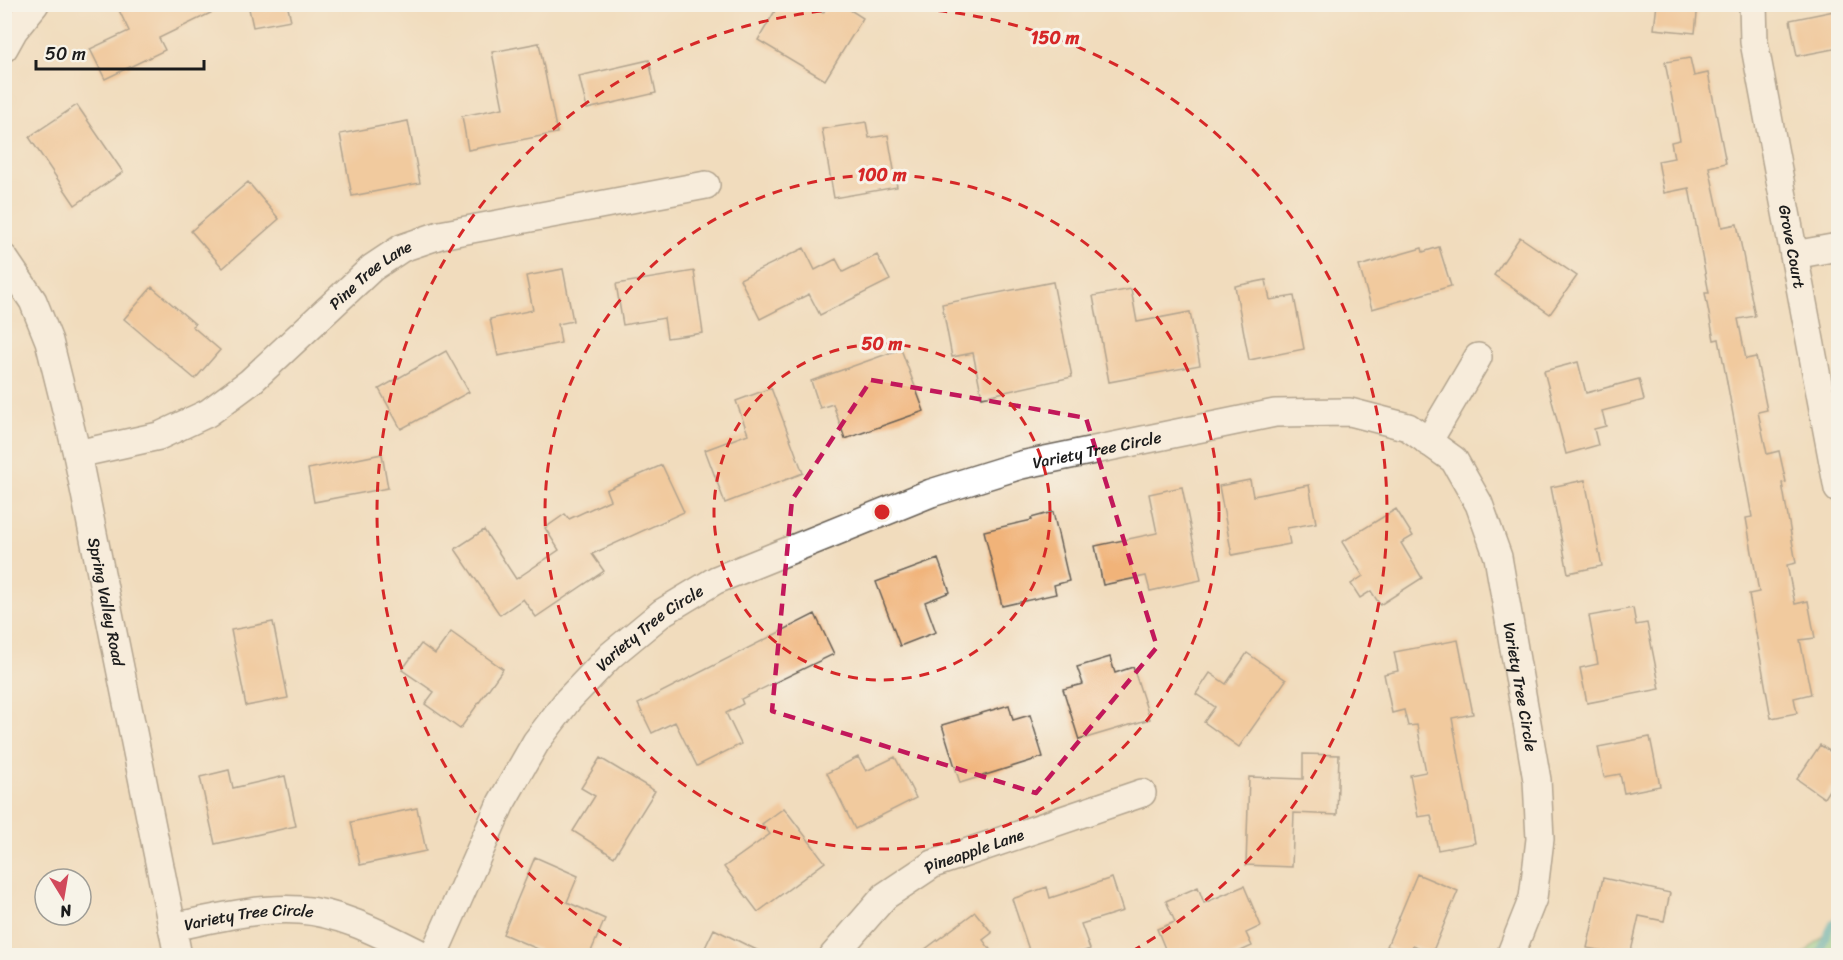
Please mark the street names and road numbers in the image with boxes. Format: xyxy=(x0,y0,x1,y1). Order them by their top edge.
street label: Grove Court xyxy=(1770,202,1814,291)
street label: Pine Tree Lane xyxy=(321,231,416,317)
street label: Variety Tree Circle xyxy=(1030,422,1164,477)
street label: Spring Valley Road xyxy=(80,535,134,670)
street label: Variety Tree Circle xyxy=(588,576,709,678)
street label: Variety Tree Circle xyxy=(1495,620,1546,754)
street label: Pineapple Lane xyxy=(917,820,1028,881)
street label: Variety Tree Circle xyxy=(181,895,316,939)

